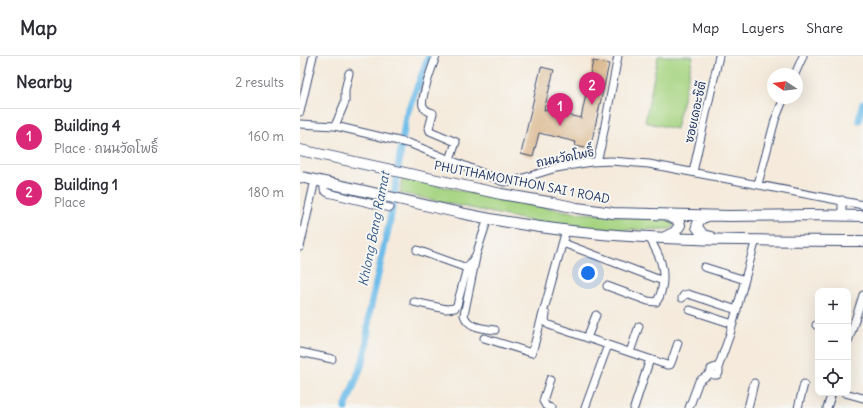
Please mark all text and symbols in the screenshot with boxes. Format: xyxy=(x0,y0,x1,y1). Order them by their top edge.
text: Map xyxy=(20,16,57,40)
text: Map xyxy=(692,19,719,37)
text: Layers xyxy=(741,19,784,37)
text: Share xyxy=(806,19,843,37)
north arrow xyxy=(767,68,803,104)
text: Nearby xyxy=(16,71,72,93)
pin: 2 xyxy=(579,72,605,105)
text: 2 results xyxy=(235,74,284,91)
street label: ซอยเดอะซิตี xyxy=(681,80,709,144)
pin: 1 xyxy=(547,93,573,126)
text: Building 4 xyxy=(54,116,121,135)
text: 1 xyxy=(26,128,32,145)
text: 160 m xyxy=(248,128,284,145)
text: Place · ถนนวัดโพธิ์ xyxy=(54,140,158,157)
street label: ถนนวัดโพธิ์ xyxy=(534,141,596,170)
street label: PHUTTHAMONTHON SAI 1 ROAD xyxy=(433,158,611,206)
water label: Khlong Bang Ramat xyxy=(355,169,394,288)
text: Building 1 xyxy=(54,175,118,194)
text: 2 xyxy=(25,184,33,201)
text: 180 m xyxy=(248,184,284,201)
text: Place xyxy=(54,194,85,211)
your location xyxy=(578,263,598,283)
map controls xyxy=(815,288,851,396)
button: + xyxy=(815,288,851,324)
button: − xyxy=(815,324,851,360)
button: locate xyxy=(815,360,851,396)

